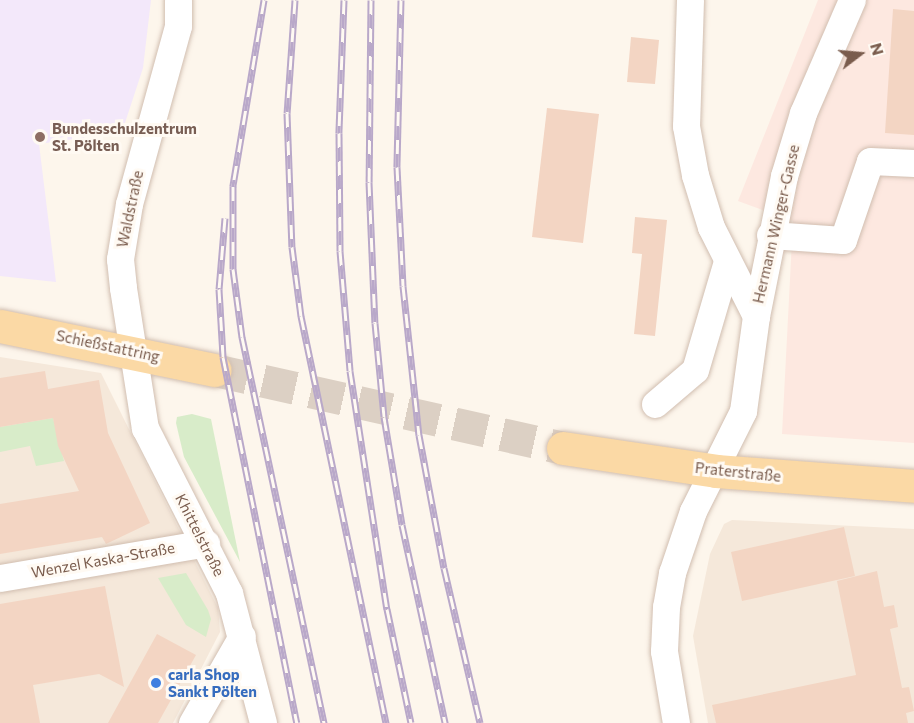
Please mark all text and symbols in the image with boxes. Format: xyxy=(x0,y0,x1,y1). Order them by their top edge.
north arrow xyxy=(830,24,890,84)
text: N xyxy=(867,41,889,57)
place label: Bundesschulzentrum St. Pölten xyxy=(52,119,197,154)
marker: Bundesschulzentrum St. Pölten xyxy=(33,130,47,144)
street label: Hermann Winger-Gasse xyxy=(749,143,803,305)
street label: Waldstraße xyxy=(113,169,147,249)
street label: Schießstattring xyxy=(55,326,161,366)
street label: Praterstraße xyxy=(694,459,782,485)
street label: Khittelstraße xyxy=(172,491,228,579)
street label: Wenzel Kaska-Straße xyxy=(30,539,176,581)
place label: carla Shop Sankt Pölten xyxy=(168,665,257,700)
marker: carla Shop Sankt Pölten xyxy=(149,676,163,690)

